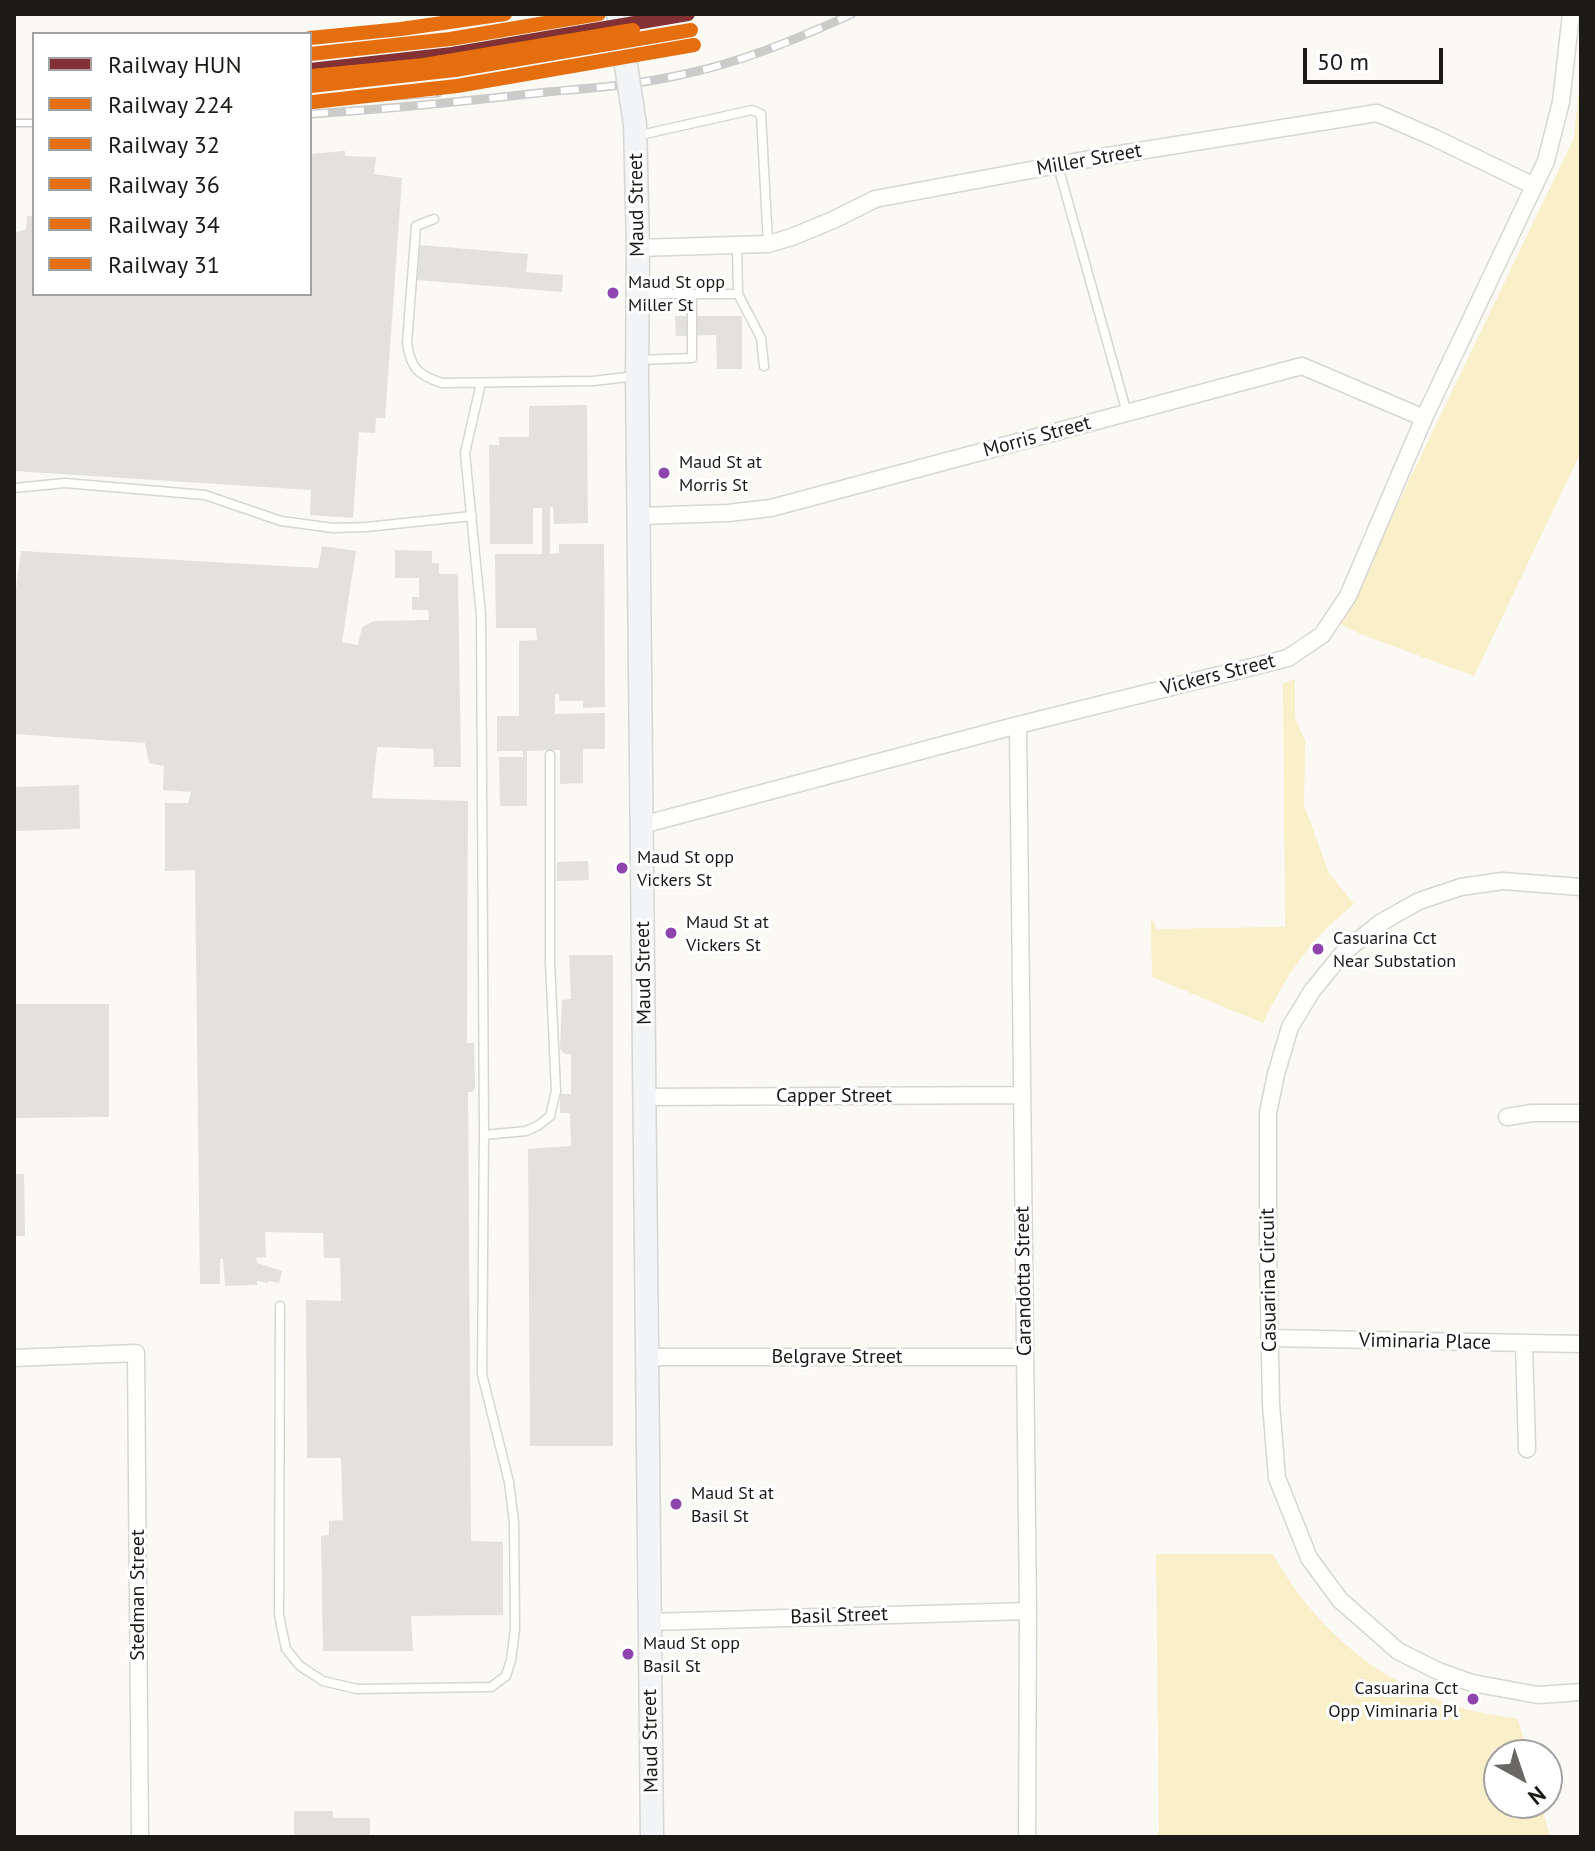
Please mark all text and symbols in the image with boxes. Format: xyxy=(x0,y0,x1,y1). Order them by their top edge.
legend xyxy=(32,32,312,296)
scale bar xyxy=(1307,32,1447,82)
text: 50 m xyxy=(1317,46,1369,77)
text: Railway HUN xyxy=(108,49,242,80)
text: Railway 224 xyxy=(108,89,233,120)
text: Railway 32 xyxy=(108,129,220,160)
street label: Miller Street xyxy=(1035,139,1143,181)
street label: Maud Street xyxy=(624,153,650,257)
text: Railway 36 xyxy=(108,169,220,200)
text: Railway 34 xyxy=(108,209,220,240)
text: Railway 31 xyxy=(108,249,220,280)
place label: Maud St opp Miller St xyxy=(628,272,725,314)
marker: Maud St opp Miller St xyxy=(605,285,621,301)
street label: Morris Street xyxy=(981,411,1093,463)
place label: Maud St at Morris St xyxy=(679,452,762,494)
marker: Maud St at Morris St xyxy=(656,465,672,481)
street label: Vickers Street xyxy=(1158,649,1278,701)
place label: Maud St opp Vickers St xyxy=(637,847,734,890)
marker: Maud St opp Vickers St xyxy=(614,860,630,876)
place label: Maud St at Vickers St xyxy=(686,912,769,954)
street label: Maud Street xyxy=(631,921,657,1025)
marker: Maud St at Vickers St xyxy=(663,925,679,941)
place label: Casuarina Cct Near Substation xyxy=(1333,928,1456,970)
marker: Casuarina Cct Near Substation xyxy=(1310,941,1326,957)
street label: Capper Street xyxy=(776,1084,892,1108)
street label: Carandotta Street xyxy=(1011,1206,1037,1356)
street label: Casuarina Circuit xyxy=(1256,1208,1282,1352)
street label: Viminaria Place xyxy=(1359,1329,1491,1355)
street label: Belgrave Street xyxy=(771,1345,903,1369)
place label: Maud St at Basil St xyxy=(691,1483,774,1526)
marker: Maud St at Basil St xyxy=(668,1496,684,1512)
street label: Stedman Street xyxy=(126,1529,150,1661)
street label: Basil Street xyxy=(790,1602,888,1630)
place label: Maud St opp Basil St xyxy=(643,1633,740,1676)
marker: Maud St opp Basil St xyxy=(620,1646,636,1662)
place label: Casuarina Cct Opp Viminaria Pl xyxy=(1328,1678,1458,1720)
street label: Maud Street xyxy=(638,1689,664,1793)
marker: Casuarina Cct Opp Viminaria Pl xyxy=(1465,1691,1481,1707)
north arrow xyxy=(1483,1739,1563,1819)
text: N xyxy=(1523,1780,1552,1811)

